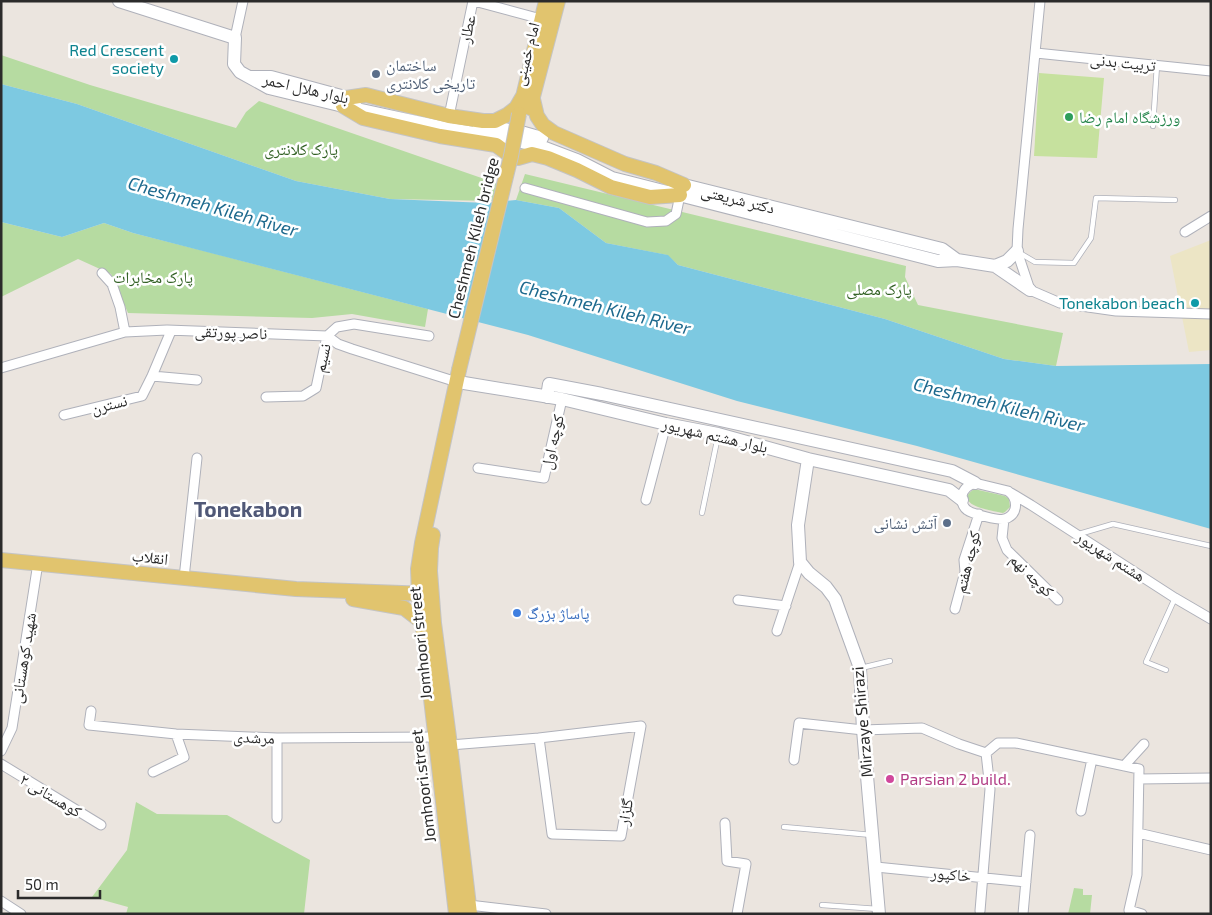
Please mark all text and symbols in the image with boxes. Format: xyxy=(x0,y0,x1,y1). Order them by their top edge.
street label: عطار xyxy=(454,13,480,46)
street label: امام خمینی xyxy=(508,20,545,88)
place label: Red Crescent society xyxy=(69,40,165,77)
street label: تربیت بدنی xyxy=(1089,49,1157,76)
marker: Red Crescent society xyxy=(168,53,180,65)
place label: ساختمان تاریخی کلانتری xyxy=(386,55,476,94)
street label: بلوار هلال احمر xyxy=(260,68,351,109)
marker: ساختمان تاریخی کلانتری xyxy=(370,68,382,80)
place label: ورزشگاه امام رضا xyxy=(1079,107,1180,128)
marker: ورزشگاه امام رضا xyxy=(1063,111,1075,123)
park label: پارک کلانتری xyxy=(264,139,338,160)
street label: Cheshmeh Kileh bridge xyxy=(443,155,502,321)
water label: Cheshmeh Kileh River xyxy=(126,171,302,241)
street label: دکتر شریعتی xyxy=(699,180,777,219)
park label: پارک مخابرات xyxy=(113,267,193,287)
water label: Cheshmeh Kileh River xyxy=(517,275,694,339)
park label: پارک مصلی xyxy=(846,279,912,300)
place label: Tonekabon beach xyxy=(1059,293,1185,312)
marker: Tonekabon beach xyxy=(1189,297,1201,309)
street label: ناصر پورتقی xyxy=(194,321,268,344)
street label: نسیم xyxy=(309,342,336,375)
water label: Cheshmeh Kileh River xyxy=(911,372,1088,436)
street label: نسترن xyxy=(89,390,129,419)
street label: کوچه اول xyxy=(536,412,569,472)
street label: بلوار هشتم شهریور xyxy=(659,413,770,458)
district label: Tonekabon xyxy=(194,496,302,521)
place label: آتش نشانی xyxy=(873,513,938,534)
marker: آتش نشانی xyxy=(941,517,953,529)
street label: هشتم شهریور xyxy=(1071,526,1149,587)
street label: کوچه هفتم xyxy=(950,528,985,596)
street label: انقلاب xyxy=(131,545,169,568)
street label: کوچه نهم xyxy=(1005,549,1059,602)
street label: Jomhoori street xyxy=(404,586,435,701)
place label: پاساژ بزرگ xyxy=(527,603,590,623)
marker: پاساژ بزرگ xyxy=(511,607,523,619)
street label: شهید کوهستانی xyxy=(6,611,41,705)
street label: Mirzaye Shirazi xyxy=(847,666,876,778)
street label: مرشدی xyxy=(233,726,275,749)
street label: Jomhoori.street xyxy=(406,728,439,844)
street label: کوهستانی ۲ xyxy=(16,769,86,822)
place label: Parsian 2 build. xyxy=(900,769,1011,788)
marker: Parsian 2 build. xyxy=(884,773,896,785)
street label: گلزار xyxy=(613,797,637,828)
street label: خاکپور xyxy=(929,862,972,886)
scale bar xyxy=(18,868,100,900)
text: 50 m xyxy=(25,875,59,893)

